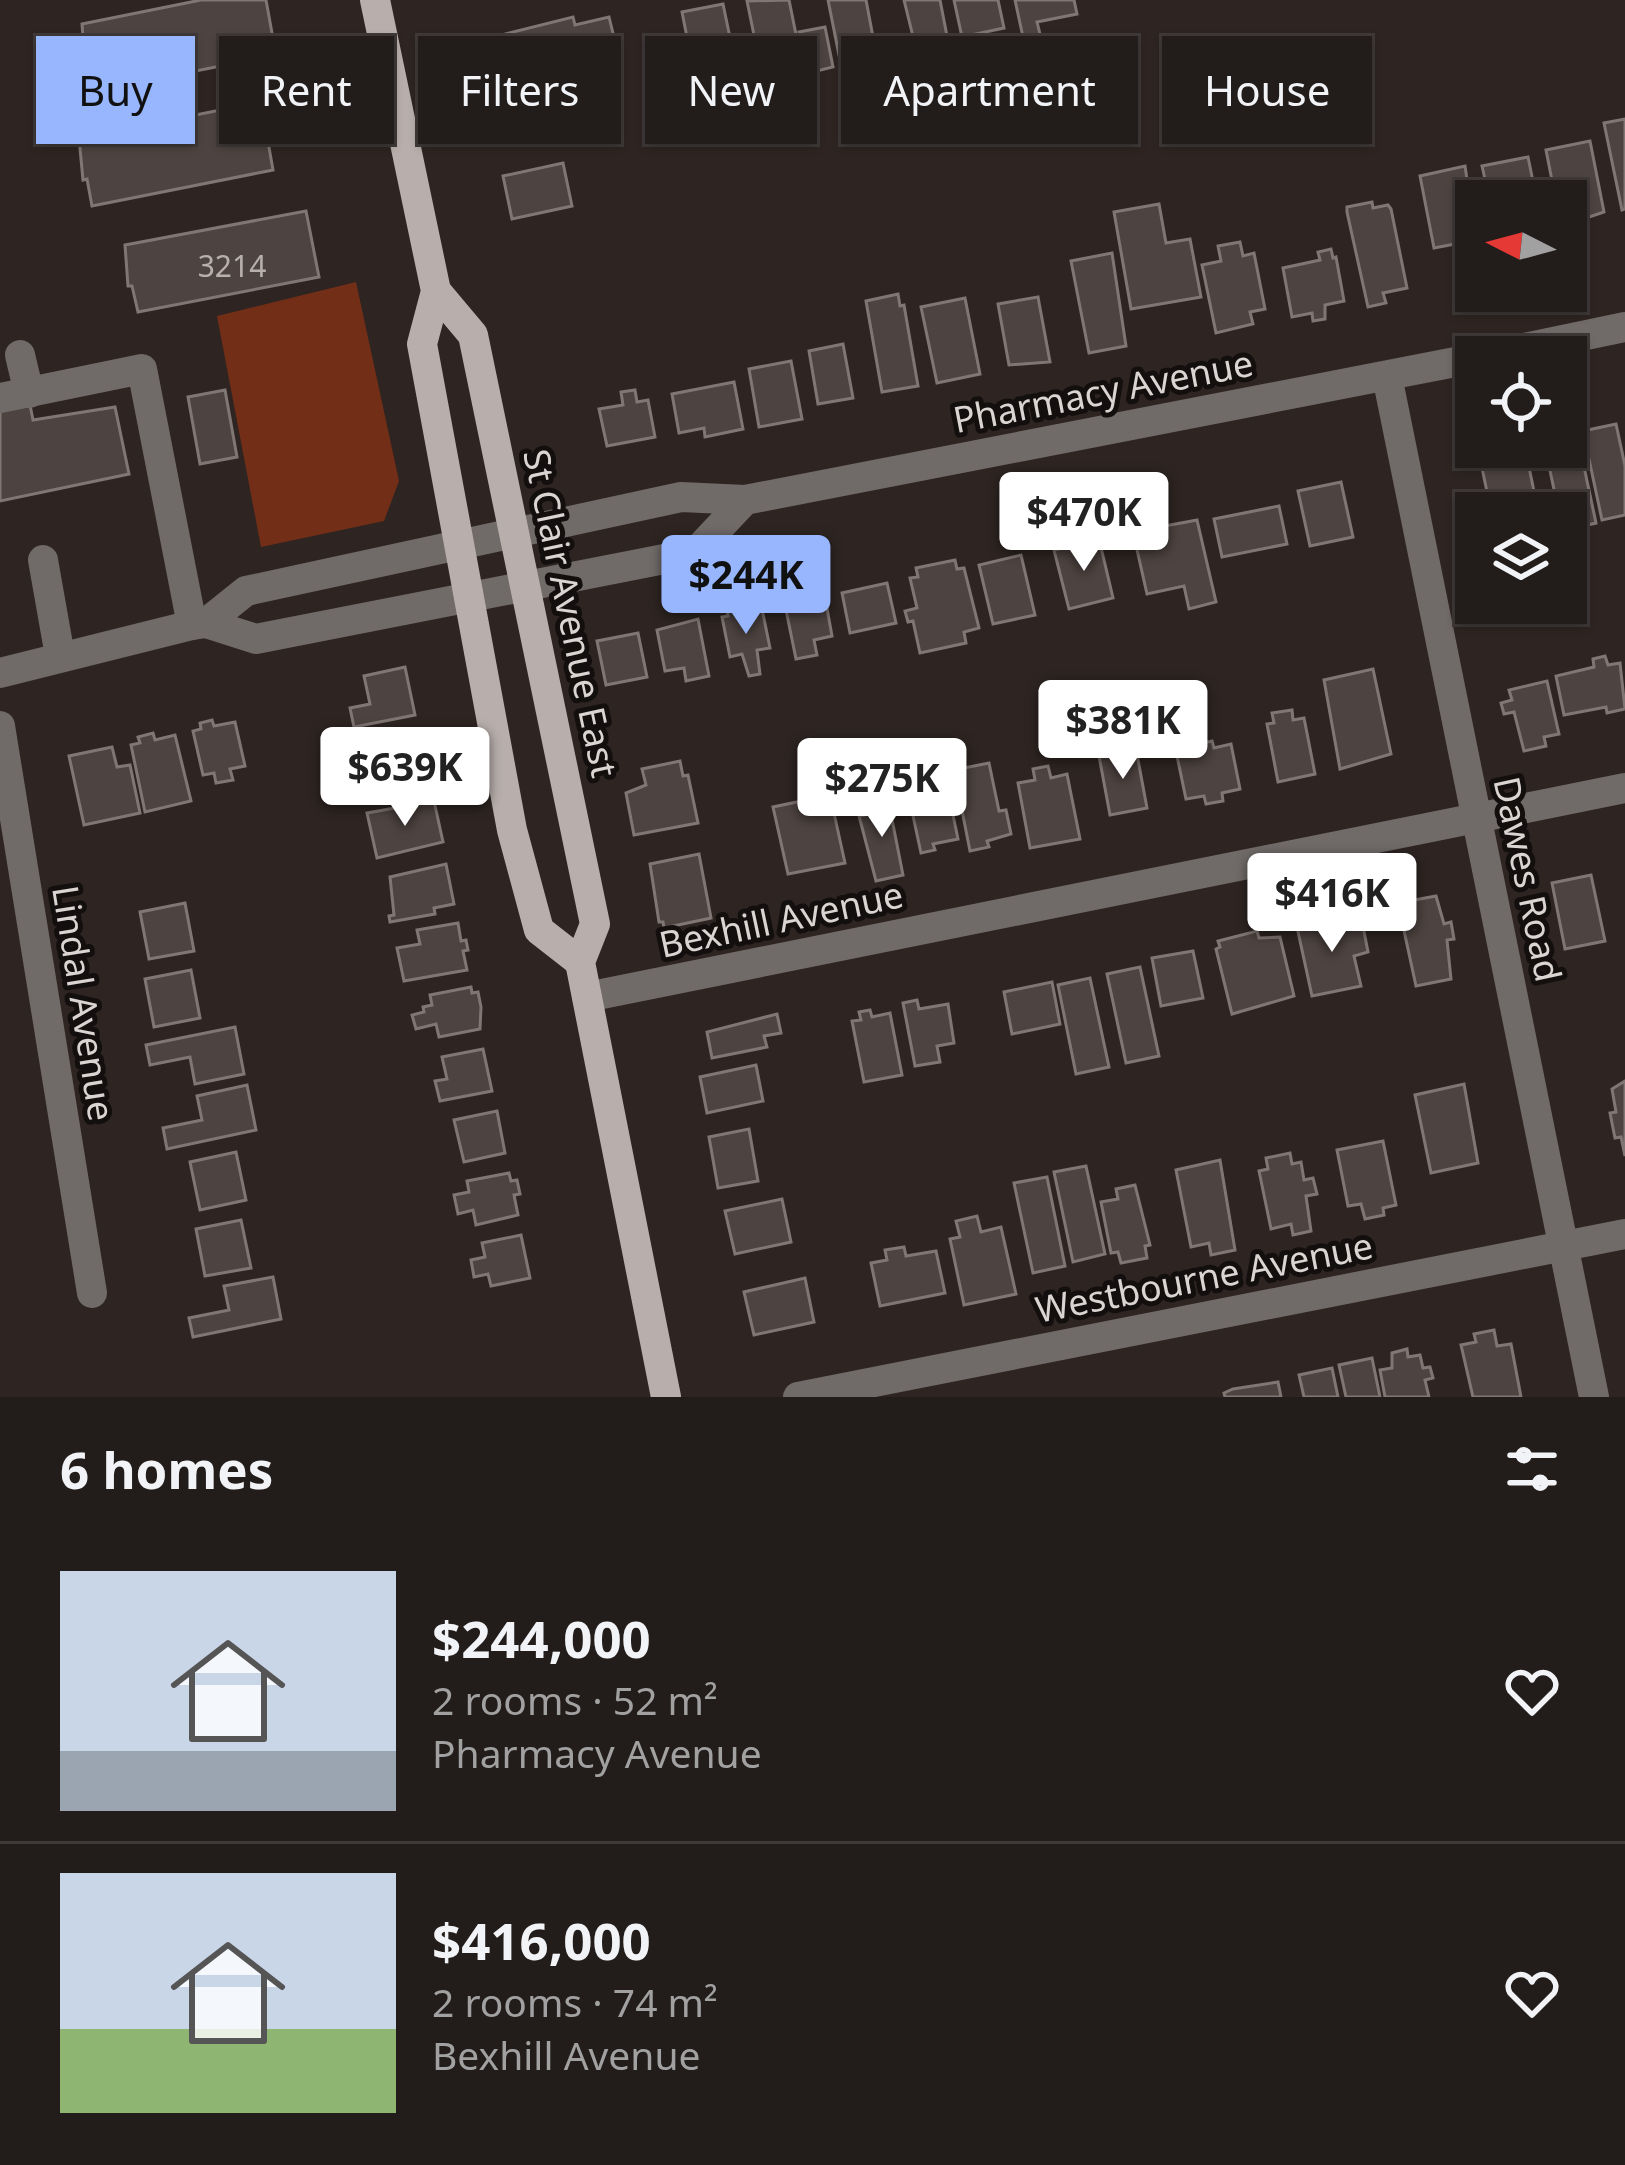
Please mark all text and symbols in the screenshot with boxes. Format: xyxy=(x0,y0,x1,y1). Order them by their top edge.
chip: Buy xyxy=(36,36,195,144)
chip: Rent xyxy=(219,36,394,144)
chip: Filters xyxy=(418,36,621,144)
chip: New xyxy=(645,36,817,144)
chip: Apartment xyxy=(841,36,1138,144)
chip: House xyxy=(1162,36,1372,144)
north arrow xyxy=(1455,180,1587,312)
map controls xyxy=(1455,180,1587,624)
house number: 3214 xyxy=(198,245,266,286)
button: locate xyxy=(1455,336,1587,468)
street label: Pharmacy Avenue xyxy=(949,338,1257,444)
street label: St Clair Avenue East xyxy=(512,445,630,781)
pin: $470K xyxy=(1000,472,1168,574)
text: $470K xyxy=(1026,484,1142,537)
button: layers xyxy=(1455,492,1587,624)
pin: $244K xyxy=(662,535,830,637)
text: $244K xyxy=(688,547,804,600)
pin: $381K xyxy=(1039,680,1207,782)
text: $381K xyxy=(1065,692,1181,745)
pin: $639K xyxy=(321,727,489,829)
pin: $275K xyxy=(798,738,966,840)
text: $639K xyxy=(347,739,463,792)
text: $275K xyxy=(824,750,940,803)
street label: Dawes Road xyxy=(1482,772,1574,986)
pin: $416K xyxy=(1248,853,1416,955)
text: $416K xyxy=(1274,865,1390,918)
street label: Bexhill Avenue xyxy=(655,869,907,969)
street label: Lindal Avenue xyxy=(41,882,127,1124)
street label: Westbourne Avenue xyxy=(1031,1220,1377,1334)
text: 6 homes xyxy=(60,1434,273,1504)
icon: filters xyxy=(1499,1436,1565,1502)
text: $244,000 xyxy=(432,1603,651,1673)
icon: home xyxy=(156,1619,300,1763)
icon: heart xyxy=(1499,1658,1565,1724)
text: 2 rooms · 52 m² xyxy=(432,1673,718,1726)
text: Pharmacy Avenue xyxy=(432,1726,762,1779)
text: $416,000 xyxy=(432,1905,651,1975)
icon: home xyxy=(156,1921,300,2065)
icon: heart xyxy=(1499,1960,1565,2026)
text: 2 rooms · 74 m² xyxy=(432,1975,718,2028)
text: Bexhill Avenue xyxy=(432,2028,701,2081)

